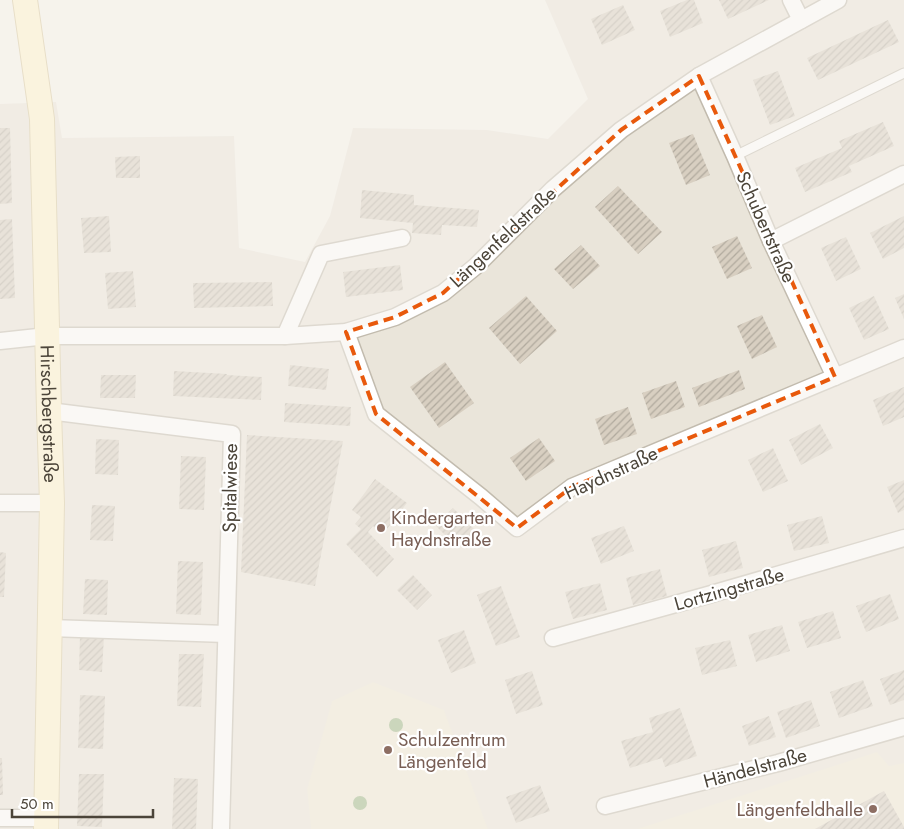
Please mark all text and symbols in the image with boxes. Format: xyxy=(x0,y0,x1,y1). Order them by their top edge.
street label: Schubertstraße xyxy=(729,167,803,287)
street label: Längenfeldstraße xyxy=(444,180,563,294)
street label: Hirschbergstraße xyxy=(34,344,65,483)
street label: Haydnstraße xyxy=(560,440,662,506)
street label: Spitalwiese xyxy=(216,443,244,533)
place label: Kindergarten Haydnstraße xyxy=(391,504,494,553)
marker: Kindergarten Haydnstraße xyxy=(375,522,387,534)
street label: Lortzingstraße xyxy=(671,560,787,618)
place label: Schulzentrum Längenfeld xyxy=(398,726,506,775)
street label: Händelstraße xyxy=(700,741,810,795)
marker: Schulzentrum Längenfeld xyxy=(382,744,394,756)
scale bar xyxy=(12,786,154,818)
text: 50 m xyxy=(20,793,54,815)
place label: Längenfeldhalle xyxy=(737,796,863,823)
marker: Längenfeldhalle xyxy=(867,803,879,815)

